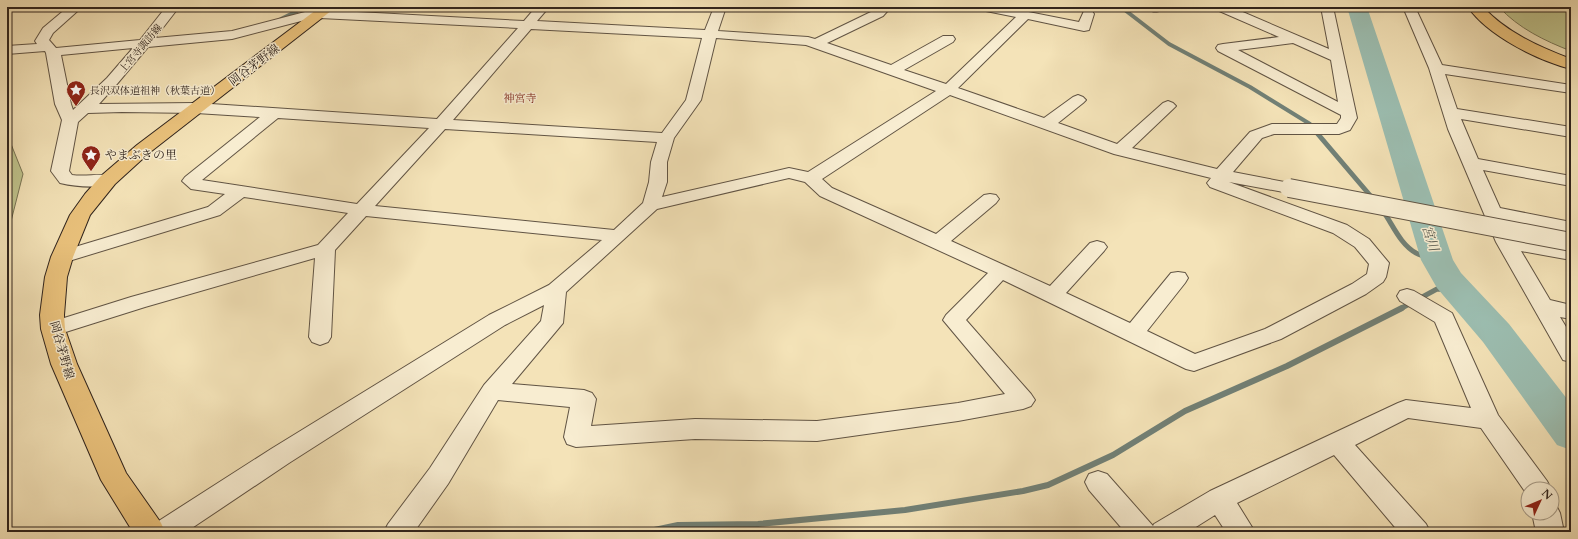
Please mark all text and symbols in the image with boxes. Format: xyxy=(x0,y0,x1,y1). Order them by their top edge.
street label: 上宮寺諏訪線 xyxy=(116,21,165,76)
street label: 岡谷茅野線 xyxy=(225,41,283,89)
place icon: 長沢双体道祖神（秋葉古道） xyxy=(65,79,87,107)
place label: 長沢双体道祖神（秋葉古道） xyxy=(90,84,220,98)
district label: 神宮寺 xyxy=(504,91,537,106)
place icon: やまぶきの里 xyxy=(80,144,102,172)
place label: やまぶきの里 xyxy=(105,147,177,163)
water label: 宮川 xyxy=(1417,223,1443,255)
street label: 岡谷茅野線 xyxy=(46,319,78,381)
north arrow xyxy=(1520,481,1560,521)
text: N xyxy=(1538,486,1556,503)

